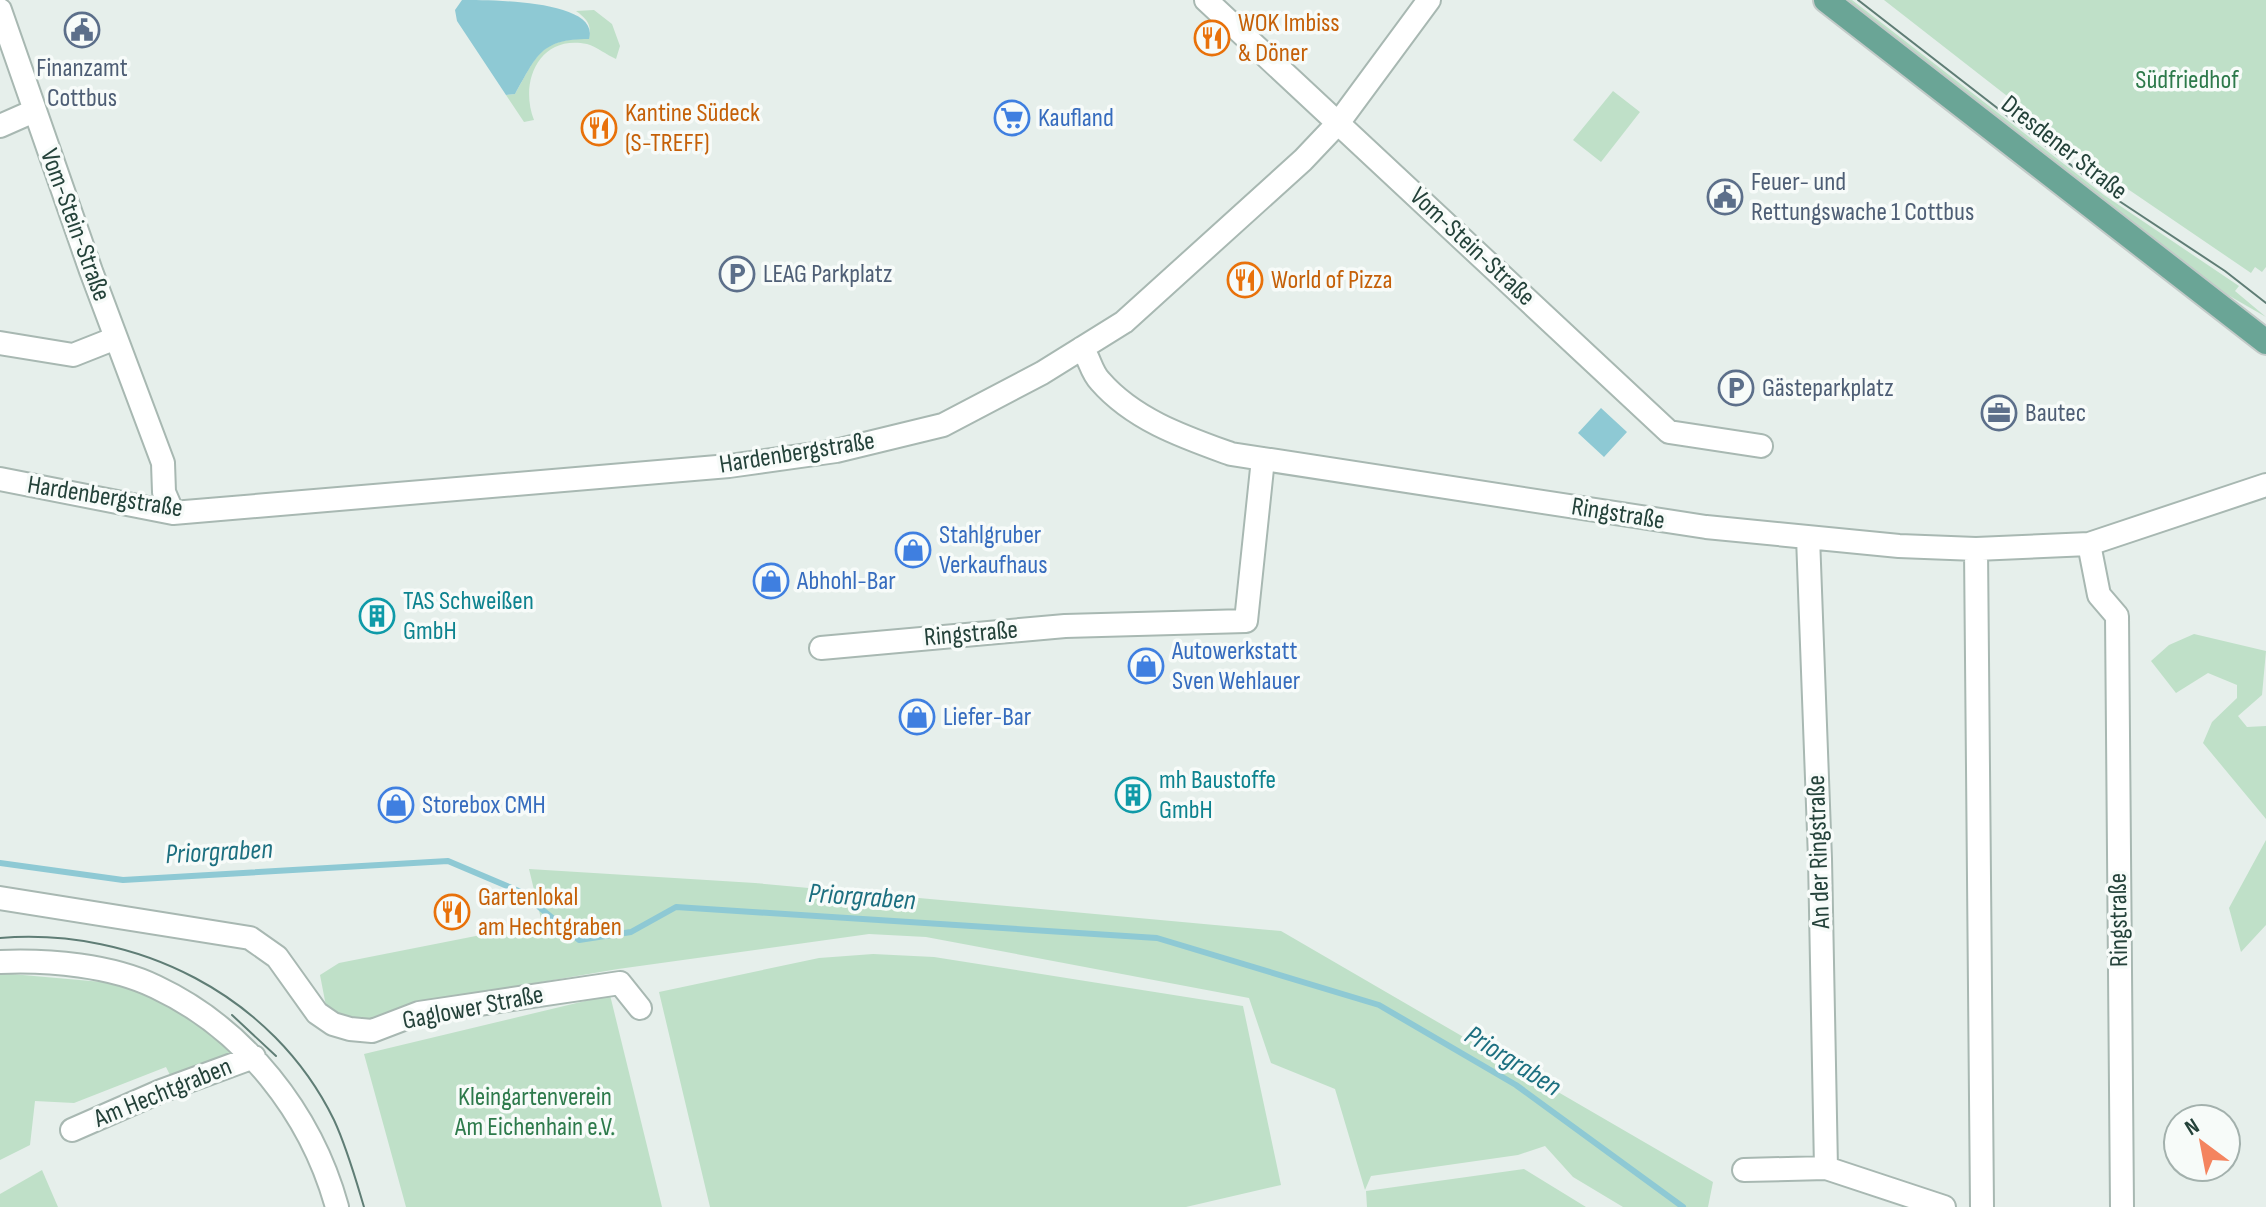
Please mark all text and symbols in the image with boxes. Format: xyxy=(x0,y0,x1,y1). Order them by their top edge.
place label: WOK Imbiss & Döner xyxy=(1238,8,1340,69)
public building icon: Finanzamt Cottbus xyxy=(63,11,101,49)
restaurant icon: WOK Imbiss & Döner xyxy=(1193,19,1231,57)
place label: Finanzamt Cottbus xyxy=(36,53,128,114)
park label: Südfriedhof xyxy=(2135,65,2239,96)
street label: Dresdener Straße xyxy=(1995,89,2133,207)
place label: Kantine Südeck (S-TREFF) xyxy=(625,98,760,159)
supermarket icon: Kaufland xyxy=(993,99,1031,137)
place label: Kaufland xyxy=(1038,103,1114,134)
restaurant icon: Kantine Südeck (S-TREFF) xyxy=(580,109,618,147)
street label: Vom-Stein-Straße xyxy=(33,145,117,305)
place label: Feuer- und Rettungswache 1 Cottbus xyxy=(1751,167,1974,228)
public building icon: Feuer- und Rettungswache 1 Cottbus xyxy=(1706,178,1744,216)
street label: Vom-Stein-Straße xyxy=(1403,181,1541,313)
parking icon: LEAG Parkplatz xyxy=(718,255,756,293)
place label: LEAG Parkplatz xyxy=(763,259,892,290)
restaurant icon: World of Pizza xyxy=(1226,261,1264,299)
place label: World of Pizza xyxy=(1271,265,1392,296)
parking icon: Gästeparkplatz xyxy=(1717,369,1755,407)
place label: Gästeparkplatz xyxy=(1762,373,1894,404)
office icon: Bautec xyxy=(1980,394,2018,432)
place label: Bautec xyxy=(2025,398,2086,429)
street label: Hardenbergstraße xyxy=(717,425,877,481)
street label: Hardenbergstraße xyxy=(25,469,185,525)
street label: Ringstraße xyxy=(1569,491,1667,537)
place label: Stahlgruber Verkaufhaus xyxy=(939,520,1047,581)
shop icon: Stahlgruber Verkaufhaus xyxy=(894,531,932,569)
shop icon: Abhohl-Bar xyxy=(752,562,790,600)
place label: Abhohl-Bar xyxy=(796,566,896,597)
place label: TAS Schweißen GmbH xyxy=(403,586,534,647)
building icon: TAS Schweißen GmbH xyxy=(358,597,396,635)
street label: Ringstraße xyxy=(923,614,1019,654)
place label: Autowerkstatt Sven Wehlauer xyxy=(1171,636,1301,697)
shop icon: Autowerkstatt Sven Wehlauer xyxy=(1127,647,1165,685)
shop icon: Liefer-Bar xyxy=(898,698,936,736)
place label: Liefer-Bar xyxy=(943,702,1032,733)
place label: mh Baustoffe GmbH xyxy=(1159,765,1276,826)
street label: An der Ringstraße xyxy=(1801,775,1837,930)
building icon: mh Baustoffe GmbH xyxy=(1114,776,1152,814)
shop icon: Storebox CMH xyxy=(377,786,415,824)
place label: Storebox CMH xyxy=(422,790,546,821)
water label: Priorgraben xyxy=(164,833,274,871)
street label: Ringstraße xyxy=(2103,873,2135,967)
water label: Priorgraben xyxy=(807,877,917,917)
place label: Gartenlokal am Hechtgraben xyxy=(478,882,622,943)
restaurant icon: Gartenlokal am Hechtgraben xyxy=(433,893,471,931)
street label: Gaglower Straße xyxy=(400,979,546,1037)
water label: Priorgraben xyxy=(1459,1019,1568,1104)
street label: Am Hechtgraben xyxy=(89,1051,236,1135)
park label: Kleingartenverein Am Eichenhain e.V. xyxy=(454,1082,615,1143)
north arrow xyxy=(2162,1103,2242,1183)
text: N xyxy=(2180,1113,2204,1142)

